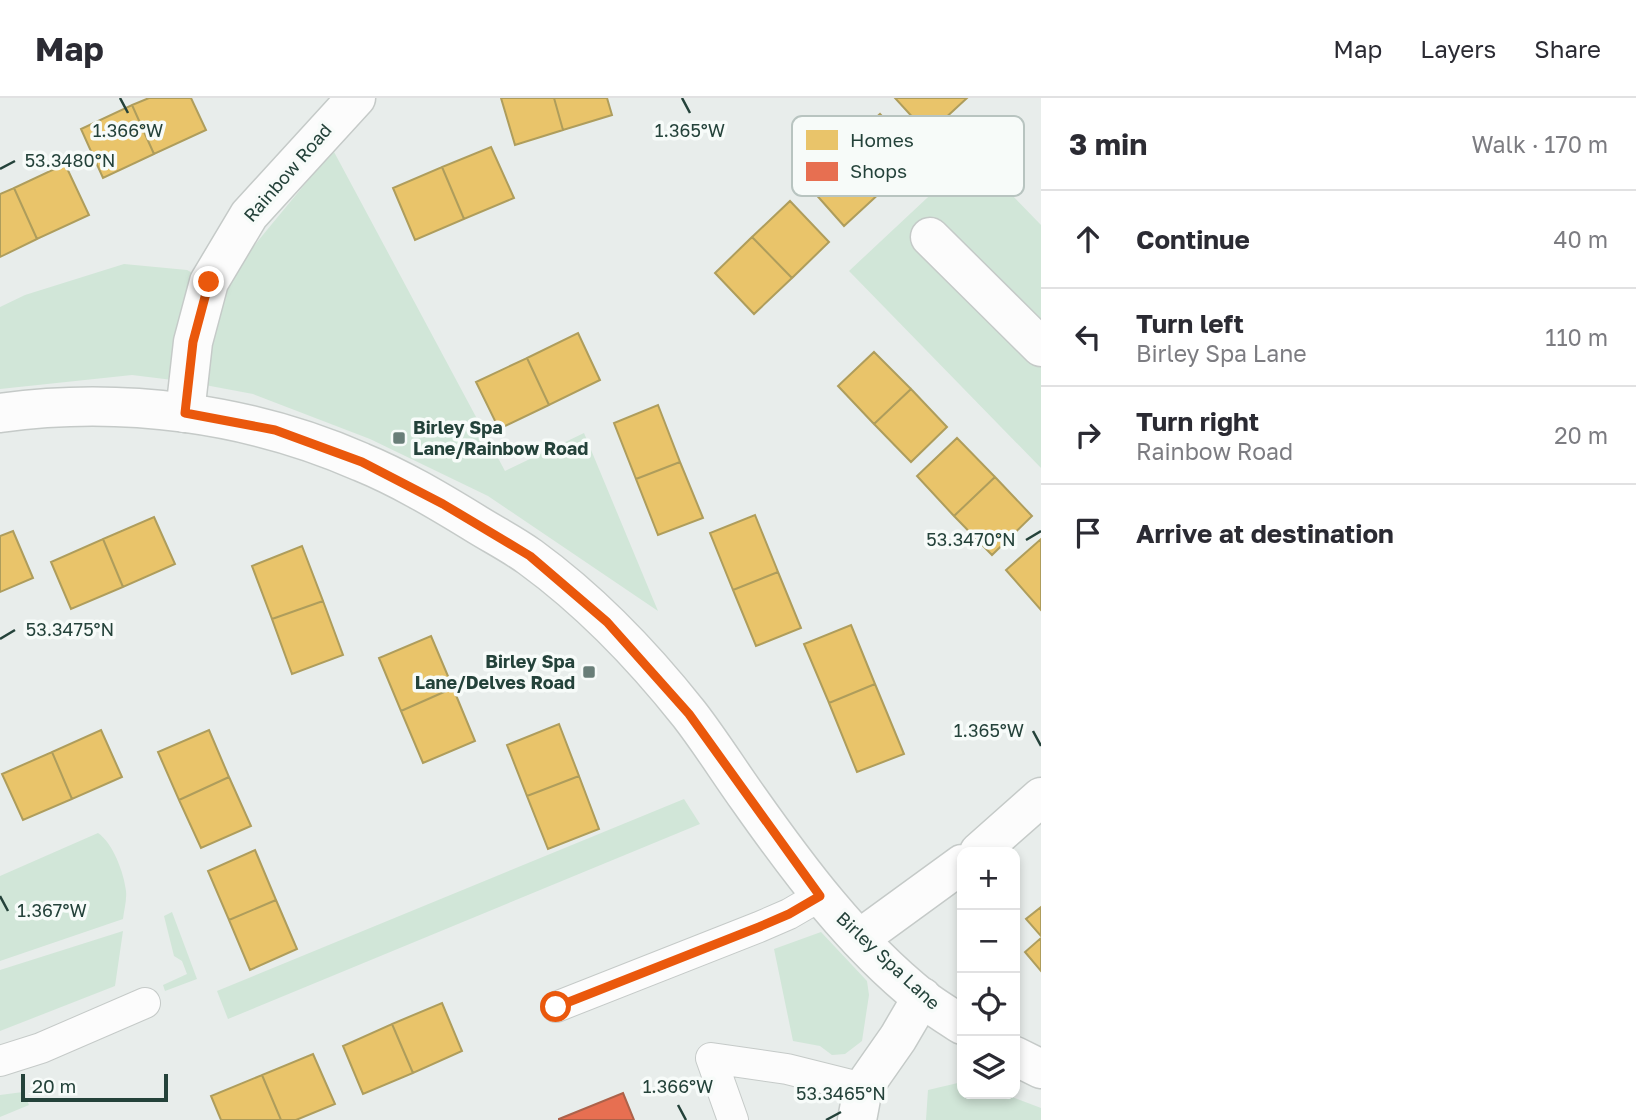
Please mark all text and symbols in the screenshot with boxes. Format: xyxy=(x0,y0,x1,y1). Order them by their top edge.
text: Map xyxy=(35,29,104,68)
text: Map xyxy=(1333,34,1382,63)
text: Layers xyxy=(1420,34,1496,63)
text: Share xyxy=(1534,34,1601,63)
legend xyxy=(792,116,1024,196)
text: 1.366°W xyxy=(93,119,163,141)
street label: Rainbow Road xyxy=(239,119,336,226)
text: 1.365°W xyxy=(655,119,725,141)
text: 3 min xyxy=(1069,126,1147,162)
text: Homes xyxy=(850,128,914,151)
text: Walk · 170 m xyxy=(1471,130,1608,158)
text: 53.3480°N xyxy=(25,149,115,171)
text: Shops xyxy=(850,159,907,182)
icon: ahead xyxy=(1069,220,1107,258)
text: Continue xyxy=(1136,224,1250,255)
text: 40 m xyxy=(1554,225,1608,253)
route end xyxy=(193,266,224,297)
text: Turn left xyxy=(1136,308,1244,339)
icon: left xyxy=(1069,318,1107,356)
text: 110 m xyxy=(1545,323,1608,351)
text: Birley Spa Lane xyxy=(1136,339,1307,367)
text: Turn right xyxy=(1136,406,1259,437)
place label: Birley Spa Lane/Rainbow Road xyxy=(413,416,588,459)
icon: right xyxy=(1069,416,1107,454)
text: 20 m xyxy=(1554,421,1608,449)
marker: Birley Spa Lane/Rainbow Road xyxy=(391,430,407,446)
text: Rainbow Road xyxy=(1136,437,1293,465)
icon: arrive xyxy=(1069,514,1107,552)
text: Arrive at destination xyxy=(1136,518,1394,549)
text: 53.3470°N xyxy=(926,528,1016,550)
text: 53.3475°N xyxy=(26,618,114,640)
place label: Birley Spa Lane/Delves Road xyxy=(415,650,575,693)
marker: Birley Spa Lane/Delves Road xyxy=(581,664,597,680)
text: 1.365°W xyxy=(954,719,1024,741)
map controls xyxy=(957,847,1020,1099)
button: + xyxy=(957,847,1020,910)
text: 1.367°W xyxy=(17,899,87,921)
street label: Birley Spa Lane xyxy=(832,907,945,1014)
button: − xyxy=(957,910,1020,973)
button: locate xyxy=(957,973,1020,1036)
route start xyxy=(540,991,571,1022)
button: layers xyxy=(957,1036,1020,1099)
scale bar xyxy=(21,1071,168,1103)
text: 20 m xyxy=(32,1074,76,1097)
text: 1.366°W xyxy=(643,1075,713,1097)
text: 53.3465°N xyxy=(796,1082,886,1104)

